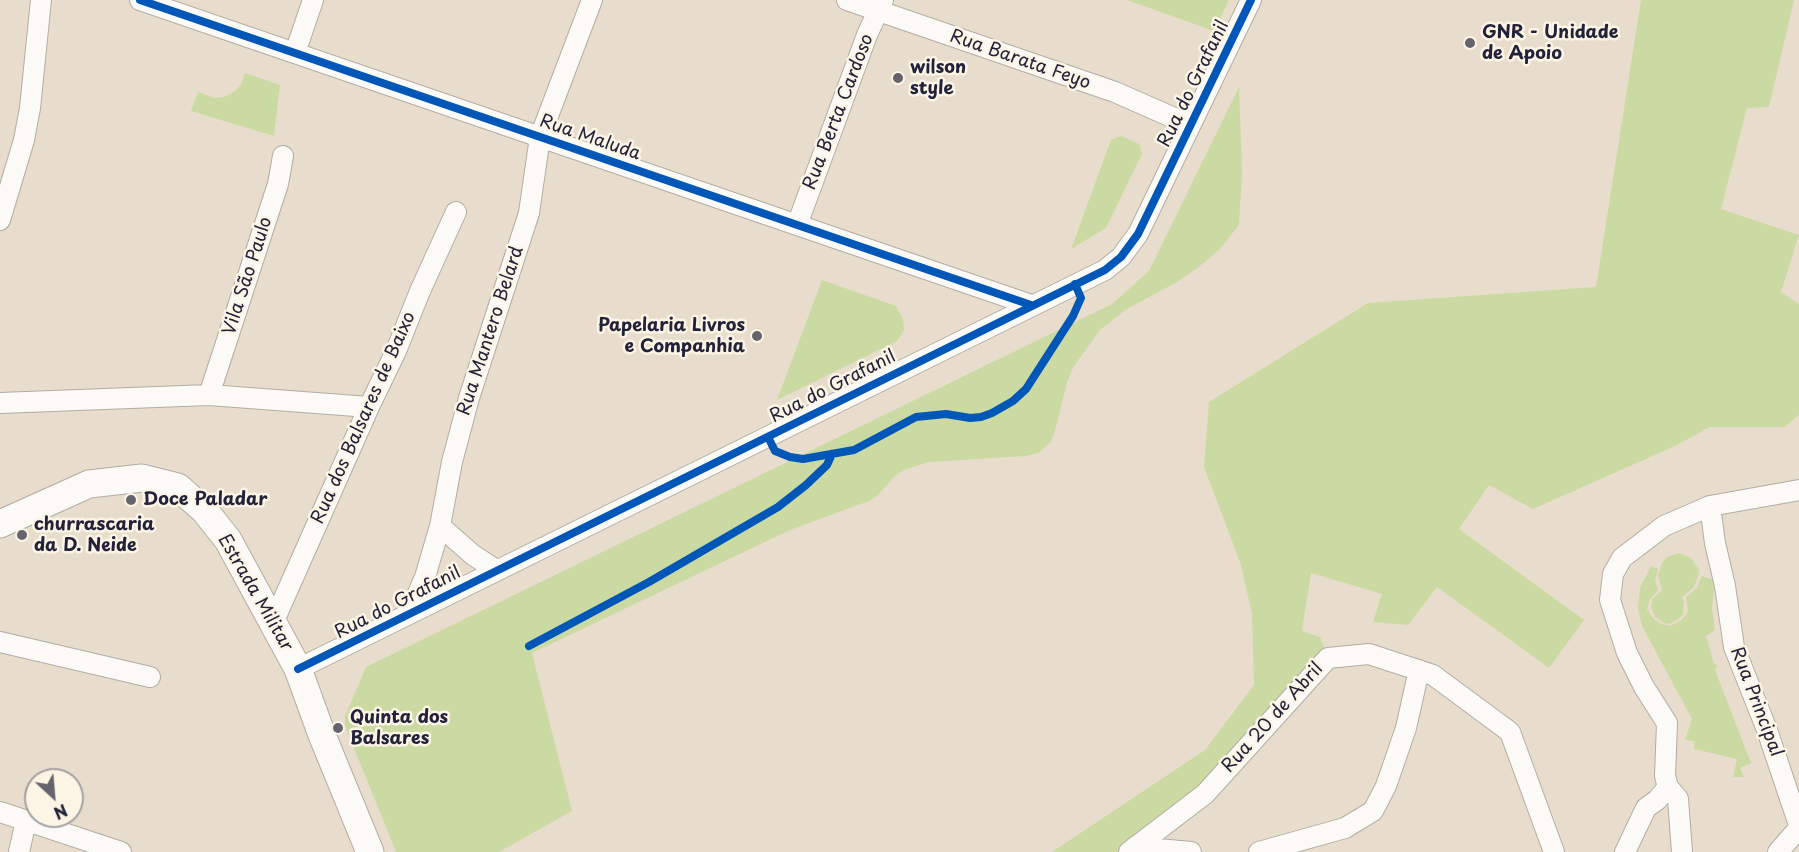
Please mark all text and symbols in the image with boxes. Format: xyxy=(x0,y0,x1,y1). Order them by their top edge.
street label: Rua do Grafanil xyxy=(1154,17,1234,151)
place label: GNR - Unidade de Apoio xyxy=(1482,22,1618,64)
street label: Rua Barata Feyo xyxy=(947,26,1093,94)
street label: Rua Berta Cardoso xyxy=(799,31,879,193)
marker: GNR - Unidade de Apoio xyxy=(1463,36,1477,50)
place label: wilson style xyxy=(910,57,966,100)
marker: wilson style xyxy=(891,71,905,85)
street label: Rua Maluda xyxy=(537,111,643,165)
street label: Vila São Paulo xyxy=(219,214,277,338)
street label: Rua Mantero Belard xyxy=(453,244,529,418)
street label: Rua dos Balsares de Baixo xyxy=(307,309,421,527)
place label: Papelaria Livros e Companhia xyxy=(598,315,745,358)
marker: Papelaria Livros e Companhia xyxy=(750,329,764,343)
street label: Rua do Grafanil xyxy=(766,346,900,428)
place label: Doce Paladar xyxy=(143,489,267,511)
marker: Doce Paladar xyxy=(124,493,138,507)
place label: churrascaria da D. Neide xyxy=(34,514,155,556)
marker: churrascaria da D. Neide xyxy=(15,528,29,542)
street label: Estrada Militar xyxy=(213,531,297,655)
street label: Rua do Grafanil xyxy=(331,562,465,644)
street label: Rua Principal xyxy=(1725,644,1787,760)
street label: Rua 20 de Abril xyxy=(1218,658,1328,778)
place label: Quinta dos Balsares xyxy=(350,707,448,750)
marker: Quinta dos Balsares xyxy=(331,721,345,735)
north arrow xyxy=(24,768,84,828)
text: N xyxy=(50,799,72,826)

